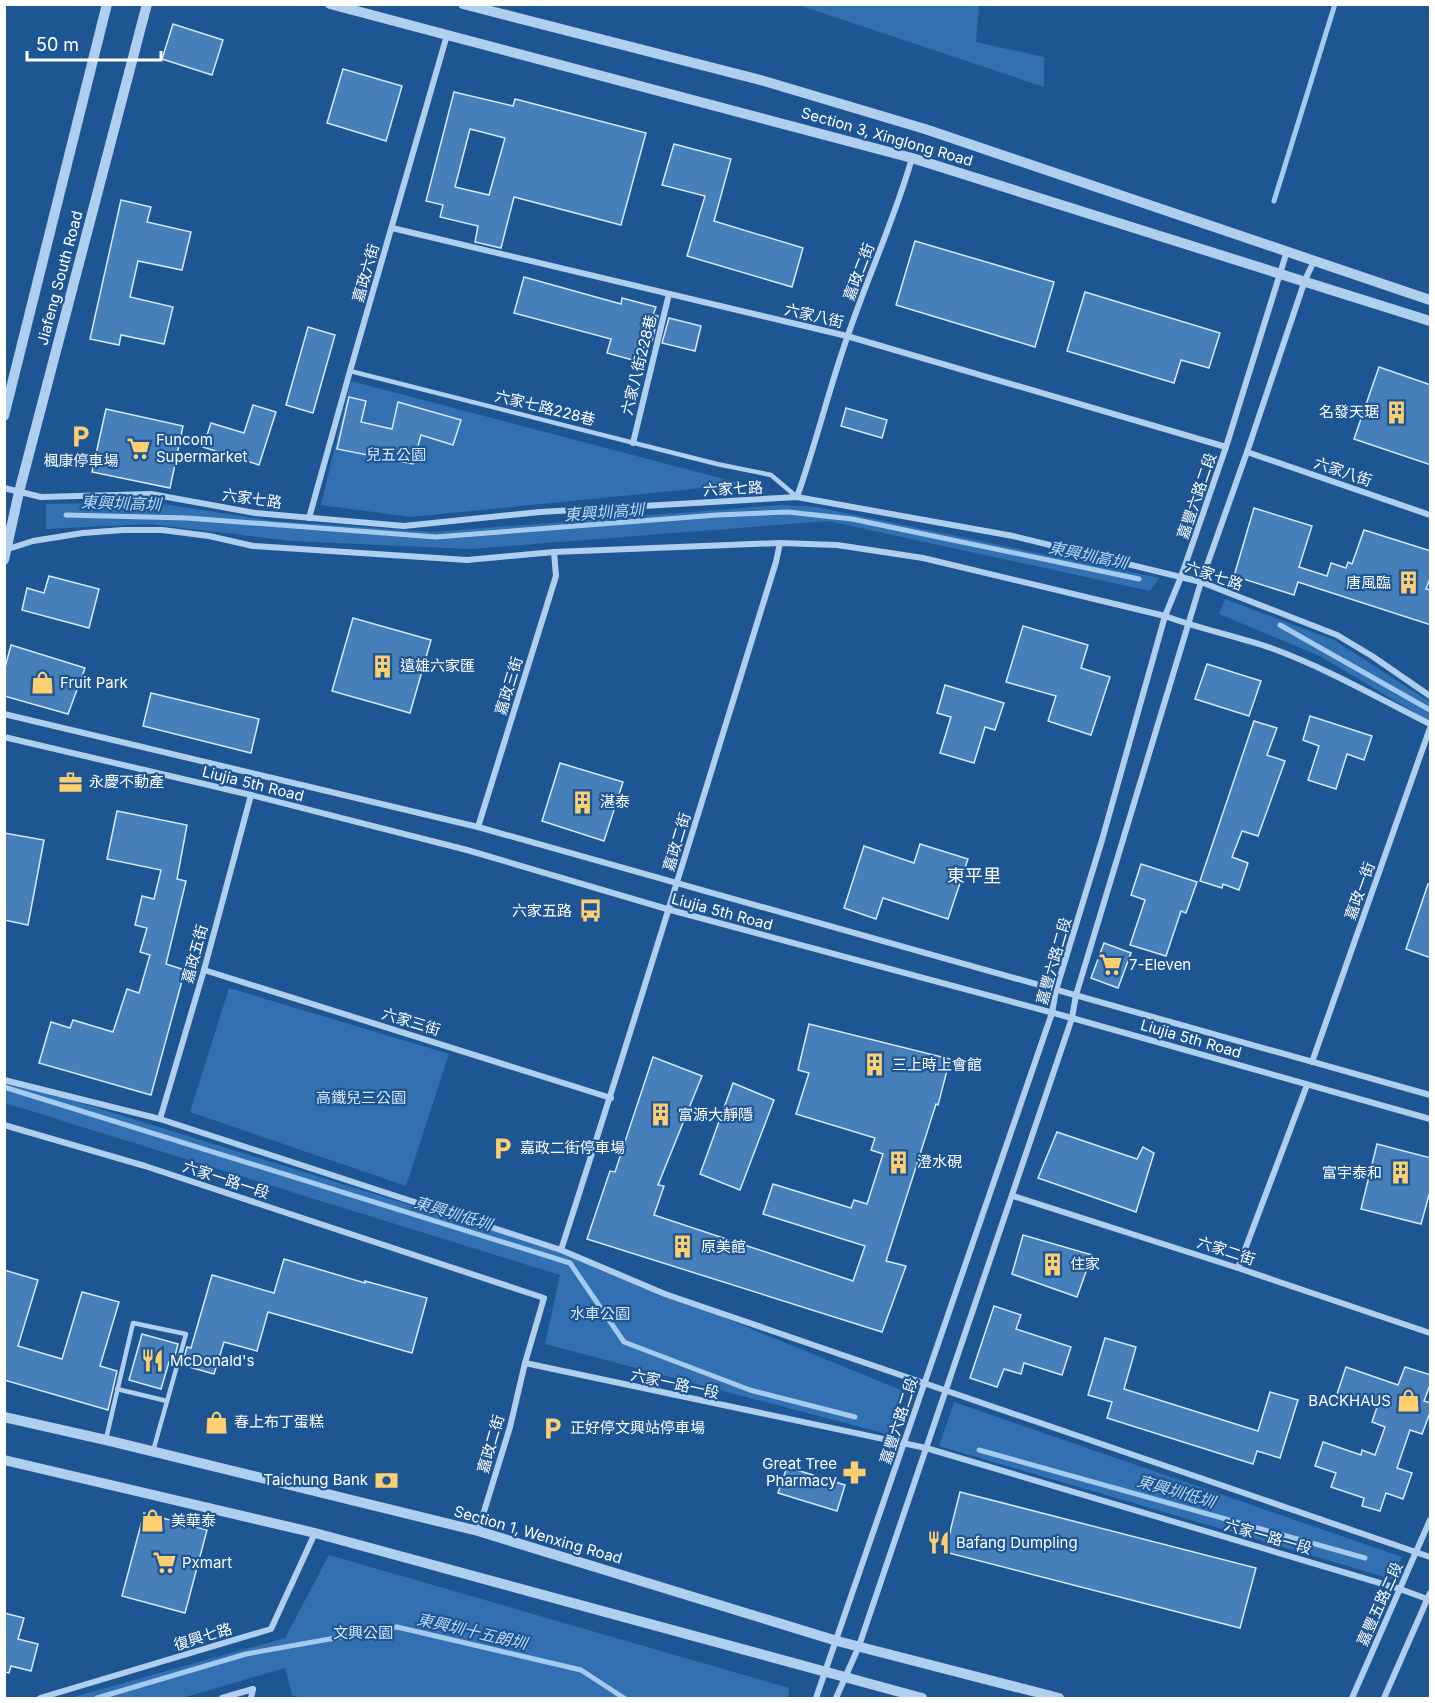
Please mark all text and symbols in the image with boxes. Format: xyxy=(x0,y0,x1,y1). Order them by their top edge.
scale bar xyxy=(27,24,160,62)
text: 50 m xyxy=(36,34,79,55)
street label: Section 3, Xinglong Road xyxy=(799,103,975,170)
street label: Jiafeng South Road xyxy=(32,209,87,347)
street label: 嘉政二街 xyxy=(839,240,878,303)
street label: 嘉政六街 xyxy=(348,241,383,304)
street label: 六家八街 xyxy=(783,300,845,332)
street label: 六家八街228巷 xyxy=(617,313,660,417)
street label: 六家七路228巷 xyxy=(493,386,597,429)
building icon: 名發天琚 xyxy=(1384,399,1410,425)
place label: 名發天琚 xyxy=(1319,402,1379,421)
parking icon: 楓康停車場 xyxy=(68,424,94,450)
place label: Funcom Supermarket xyxy=(156,430,247,466)
supermarket icon: Funcom Supermarket xyxy=(125,436,151,462)
park label: 兒五公園 xyxy=(366,445,426,464)
street label: 嘉豐六路二段 xyxy=(1173,450,1220,541)
place label: 楓康停車場 xyxy=(43,451,119,470)
street label: 六家八街 xyxy=(1312,453,1375,490)
street label: 六家七路 xyxy=(703,477,763,500)
street label: 六家七路 xyxy=(221,485,283,512)
water label: 東興圳高圳 xyxy=(81,492,163,514)
water label: 東興圳高圳 xyxy=(563,499,647,525)
water label: 東興圳高圳 xyxy=(1047,537,1131,574)
street label: 六家七路 xyxy=(1183,557,1246,594)
building icon: 唐風臨 xyxy=(1396,570,1422,596)
place label: 唐風臨 xyxy=(1346,573,1391,592)
building icon: 遠雄六家匯 xyxy=(369,653,395,679)
street label: 嘉政三街 xyxy=(491,654,526,717)
place label: 遠雄六家匯 xyxy=(400,656,475,675)
shop icon: Fruit Park xyxy=(29,670,55,696)
place label: Fruit Park xyxy=(60,673,129,692)
street label: Liujia 5th Road xyxy=(200,762,306,805)
office icon: 永慶不動產 xyxy=(58,769,84,795)
place label: 永慶不動產 xyxy=(89,772,164,791)
building icon: 湛泰 xyxy=(569,789,595,815)
place label: 湛泰 xyxy=(600,792,630,811)
street label: 嘉政二街 xyxy=(659,810,694,873)
street label: 嘉政一街 xyxy=(1340,859,1379,922)
district label: 東平里 xyxy=(947,865,1001,886)
street label: Liujia 5th Road xyxy=(669,889,775,934)
bus stop icon: 六家五路 xyxy=(577,898,603,924)
place label: 六家五路 xyxy=(512,901,572,920)
street label: 嘉豐六路二段 xyxy=(1032,915,1075,1007)
street label: 嘉政五街 xyxy=(178,922,211,985)
supermarket icon: 7-Eleven xyxy=(1098,952,1124,978)
place label: 7-Eleven xyxy=(1129,955,1191,974)
street label: 六家三街 xyxy=(380,1004,443,1039)
street label: Liujia 5th Road xyxy=(1138,1015,1244,1062)
building icon: 三上時上會館 xyxy=(861,1052,887,1078)
place label: 三上時上會館 xyxy=(892,1055,982,1074)
park label: 高鐵兒三公園 xyxy=(316,1088,406,1107)
building icon: 富源大靜隱 xyxy=(647,1102,673,1128)
place label: 富源大靜隱 xyxy=(678,1105,753,1124)
parking icon: 嘉政二街停車場 xyxy=(489,1135,515,1161)
place label: 嘉政二街停車場 xyxy=(520,1138,625,1157)
building icon: 澄水硯 xyxy=(886,1149,912,1175)
place label: 澄水硯 xyxy=(917,1152,962,1171)
street label: 六家一路一段 xyxy=(180,1157,272,1202)
building icon: 富宇泰和 xyxy=(1387,1160,1413,1186)
place label: 富宇泰和 xyxy=(1322,1163,1382,1182)
water label: 東興圳低圳 xyxy=(412,1192,496,1235)
street label: 六家二街 xyxy=(1195,1232,1258,1269)
building icon: 原美館 xyxy=(670,1234,696,1260)
place label: 原美館 xyxy=(701,1237,746,1256)
building icon: 住家 xyxy=(1039,1251,1065,1277)
place label: 住家 xyxy=(1070,1254,1100,1273)
park label: 水車公園 xyxy=(570,1304,630,1323)
restaurant icon: McDonald's xyxy=(139,1348,165,1374)
place label: McDonald's xyxy=(170,1351,255,1370)
street label: 六家一路一段 xyxy=(629,1365,721,1402)
street label: 嘉豐六路二段 xyxy=(876,1375,921,1467)
shop icon: BACKHAUS xyxy=(1396,1388,1422,1414)
place label: BACKHAUS xyxy=(1308,1391,1391,1410)
shop icon: 春上布丁蛋糕 xyxy=(203,1409,229,1435)
place label: 春上布丁蛋糕 xyxy=(234,1412,324,1431)
street label: 嘉政二街 xyxy=(473,1412,508,1475)
parking icon: 正好停文興站停車場 xyxy=(539,1415,565,1441)
place label: 正好停文興站停車場 xyxy=(570,1418,705,1437)
place label: Great Tree Pharmacy xyxy=(762,1454,838,1490)
pharmacy icon: Great Tree Pharmacy xyxy=(842,1460,868,1486)
bank icon: Taichung Bank xyxy=(373,1467,399,1493)
place label: Taichung Bank xyxy=(263,1470,369,1489)
water label: 東興圳低圳 xyxy=(1135,1470,1219,1512)
street label: Section 1, Wenxing Road xyxy=(452,1501,624,1568)
shop icon: 美華泰 xyxy=(140,1508,166,1534)
place label: 美華泰 xyxy=(171,1511,216,1530)
street label: 六家一路一段 xyxy=(1222,1515,1314,1558)
restaurant icon: Bafang Dumpling xyxy=(925,1530,951,1556)
place label: Bafang Dumpling xyxy=(956,1533,1078,1552)
supermarket icon: Pxmart xyxy=(151,1550,177,1576)
place label: Pxmart xyxy=(182,1553,232,1572)
street label: 嘉豐五路二段 xyxy=(1353,1559,1407,1649)
water label: 東興圳十五朗圳 xyxy=(415,1609,531,1654)
street label: 復興七路 xyxy=(171,1619,234,1654)
park label: 文興公園 xyxy=(333,1623,393,1642)

